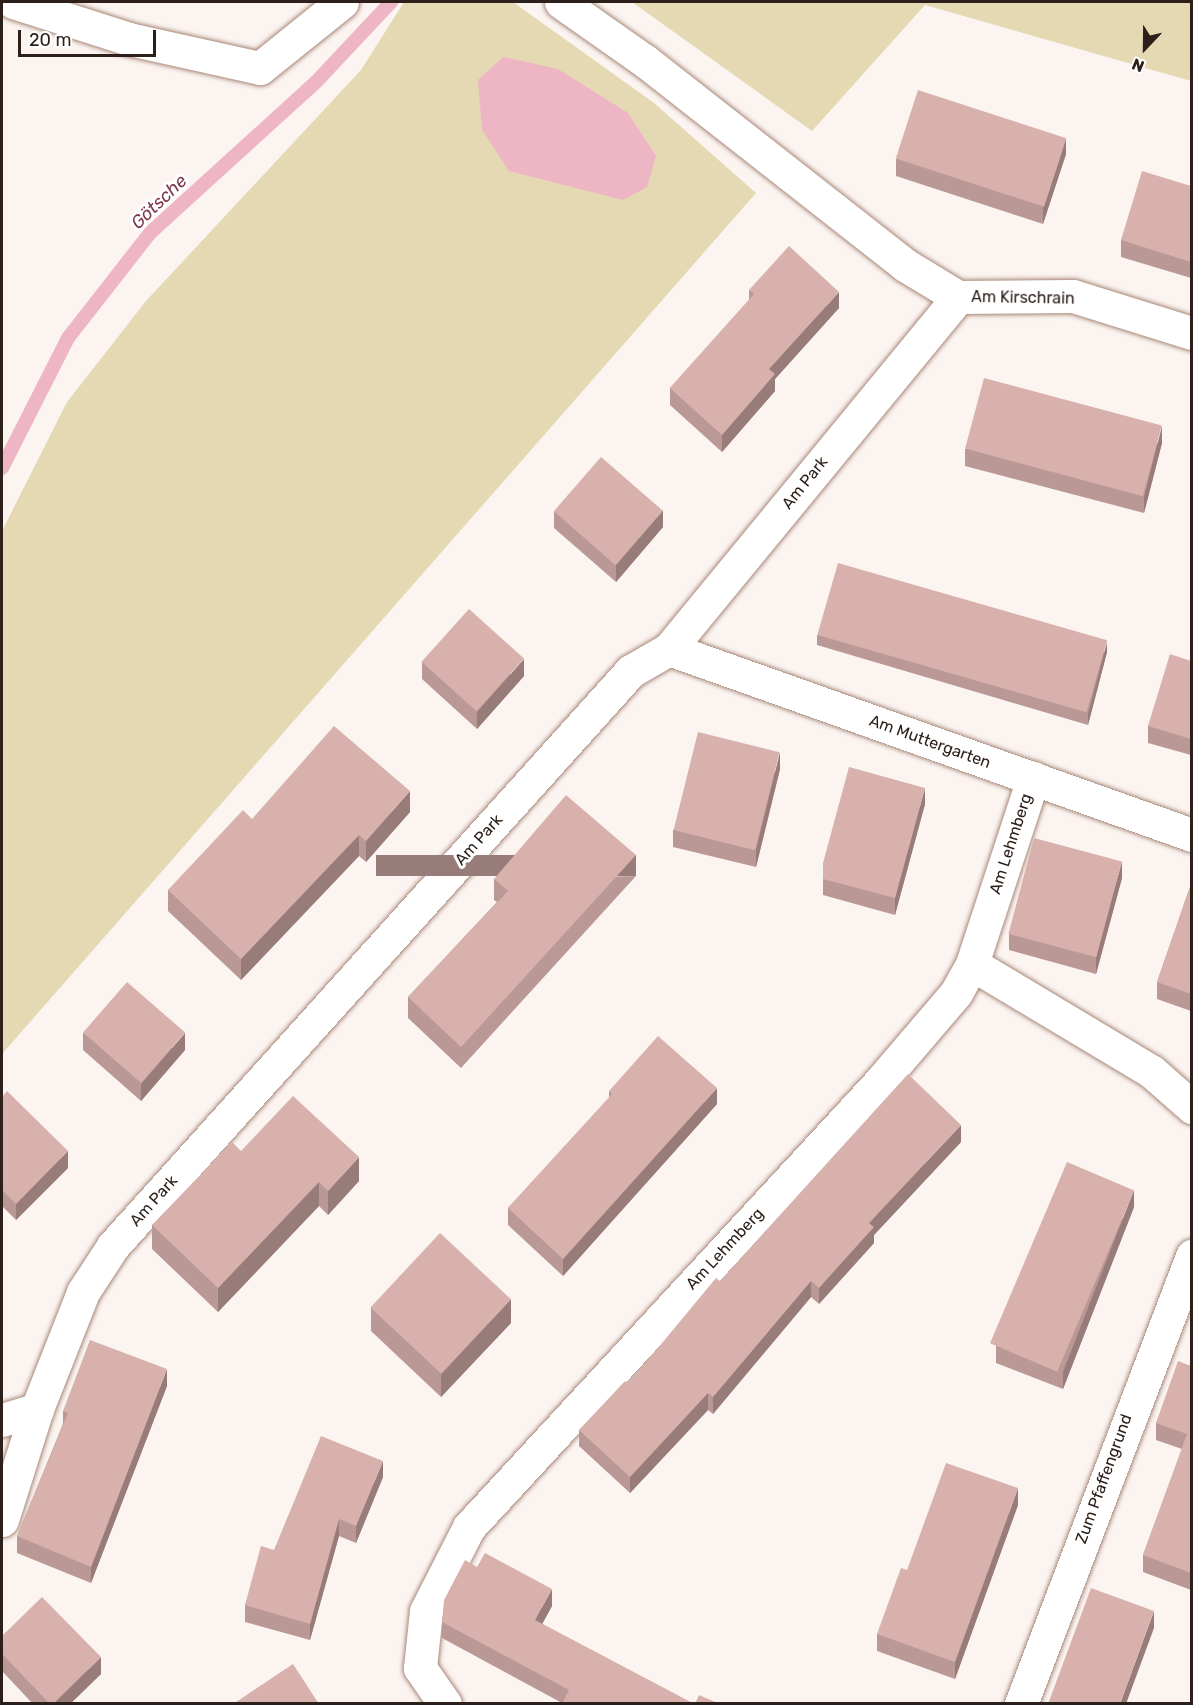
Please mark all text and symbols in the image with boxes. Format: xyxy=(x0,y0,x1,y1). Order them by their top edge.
scale bar xyxy=(21,18,159,56)
north arrow xyxy=(1115,18,1175,78)
text: 20 m xyxy=(29,29,71,51)
text: N xyxy=(1129,54,1147,76)
water label: Götsche xyxy=(127,170,191,234)
street label: Am Kirschrain xyxy=(971,287,1075,309)
street label: Am Park xyxy=(778,453,832,513)
street label: Am Muttergarten xyxy=(867,711,993,773)
street label: Am Lehmberg xyxy=(986,791,1036,897)
street label: Am Park xyxy=(451,810,507,870)
street label: Am Park xyxy=(126,1171,182,1231)
street label: Am Lehmberg xyxy=(682,1204,768,1294)
street label: Zum Pfaffengrund xyxy=(1072,1412,1136,1546)

